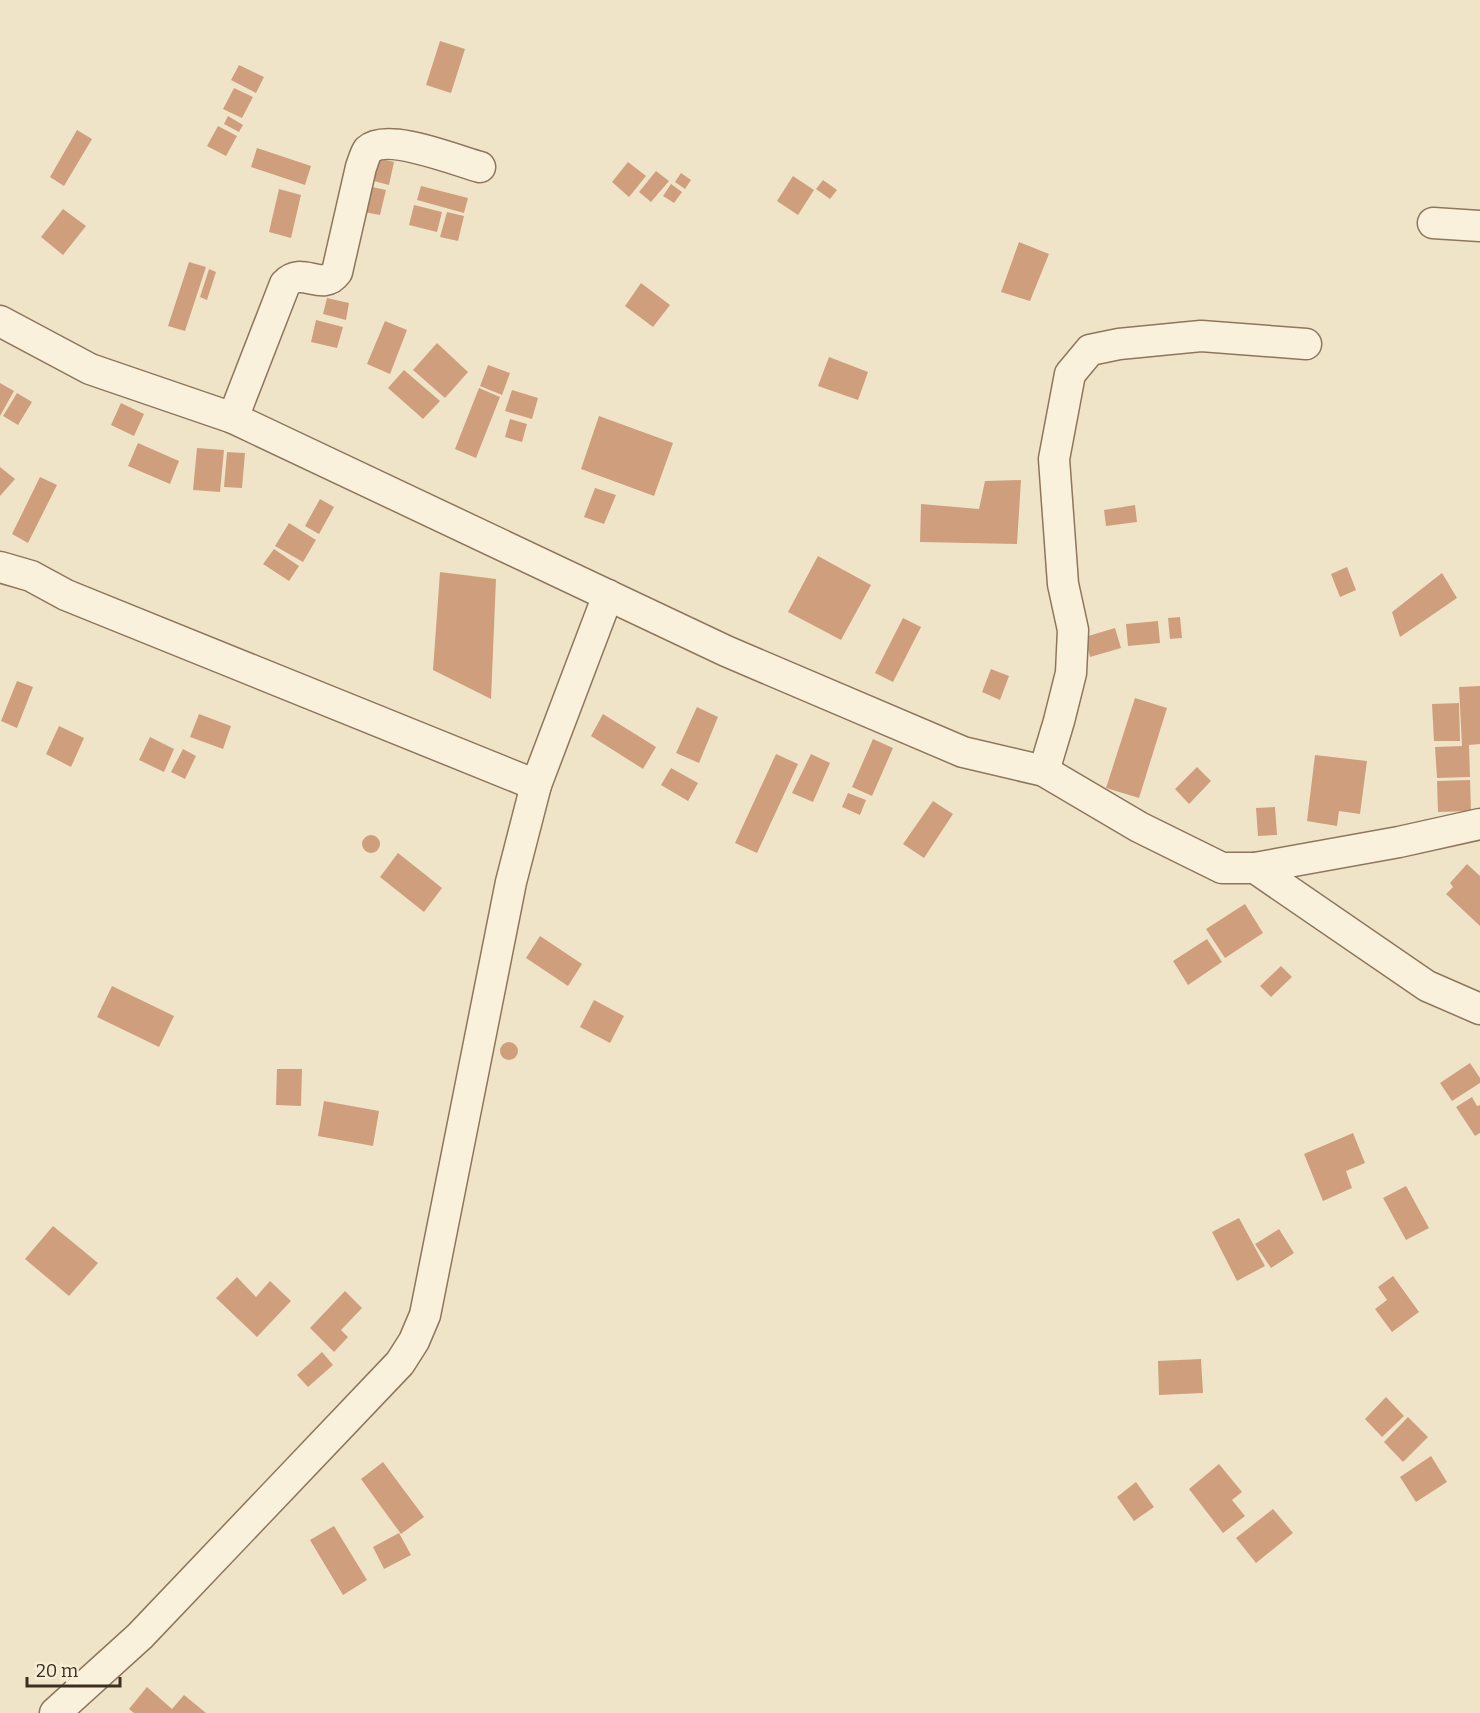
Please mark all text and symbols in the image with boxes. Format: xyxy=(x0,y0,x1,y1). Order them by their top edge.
scale bar xyxy=(27,1650,120,1688)
text: 20 m xyxy=(36,1660,78,1682)

